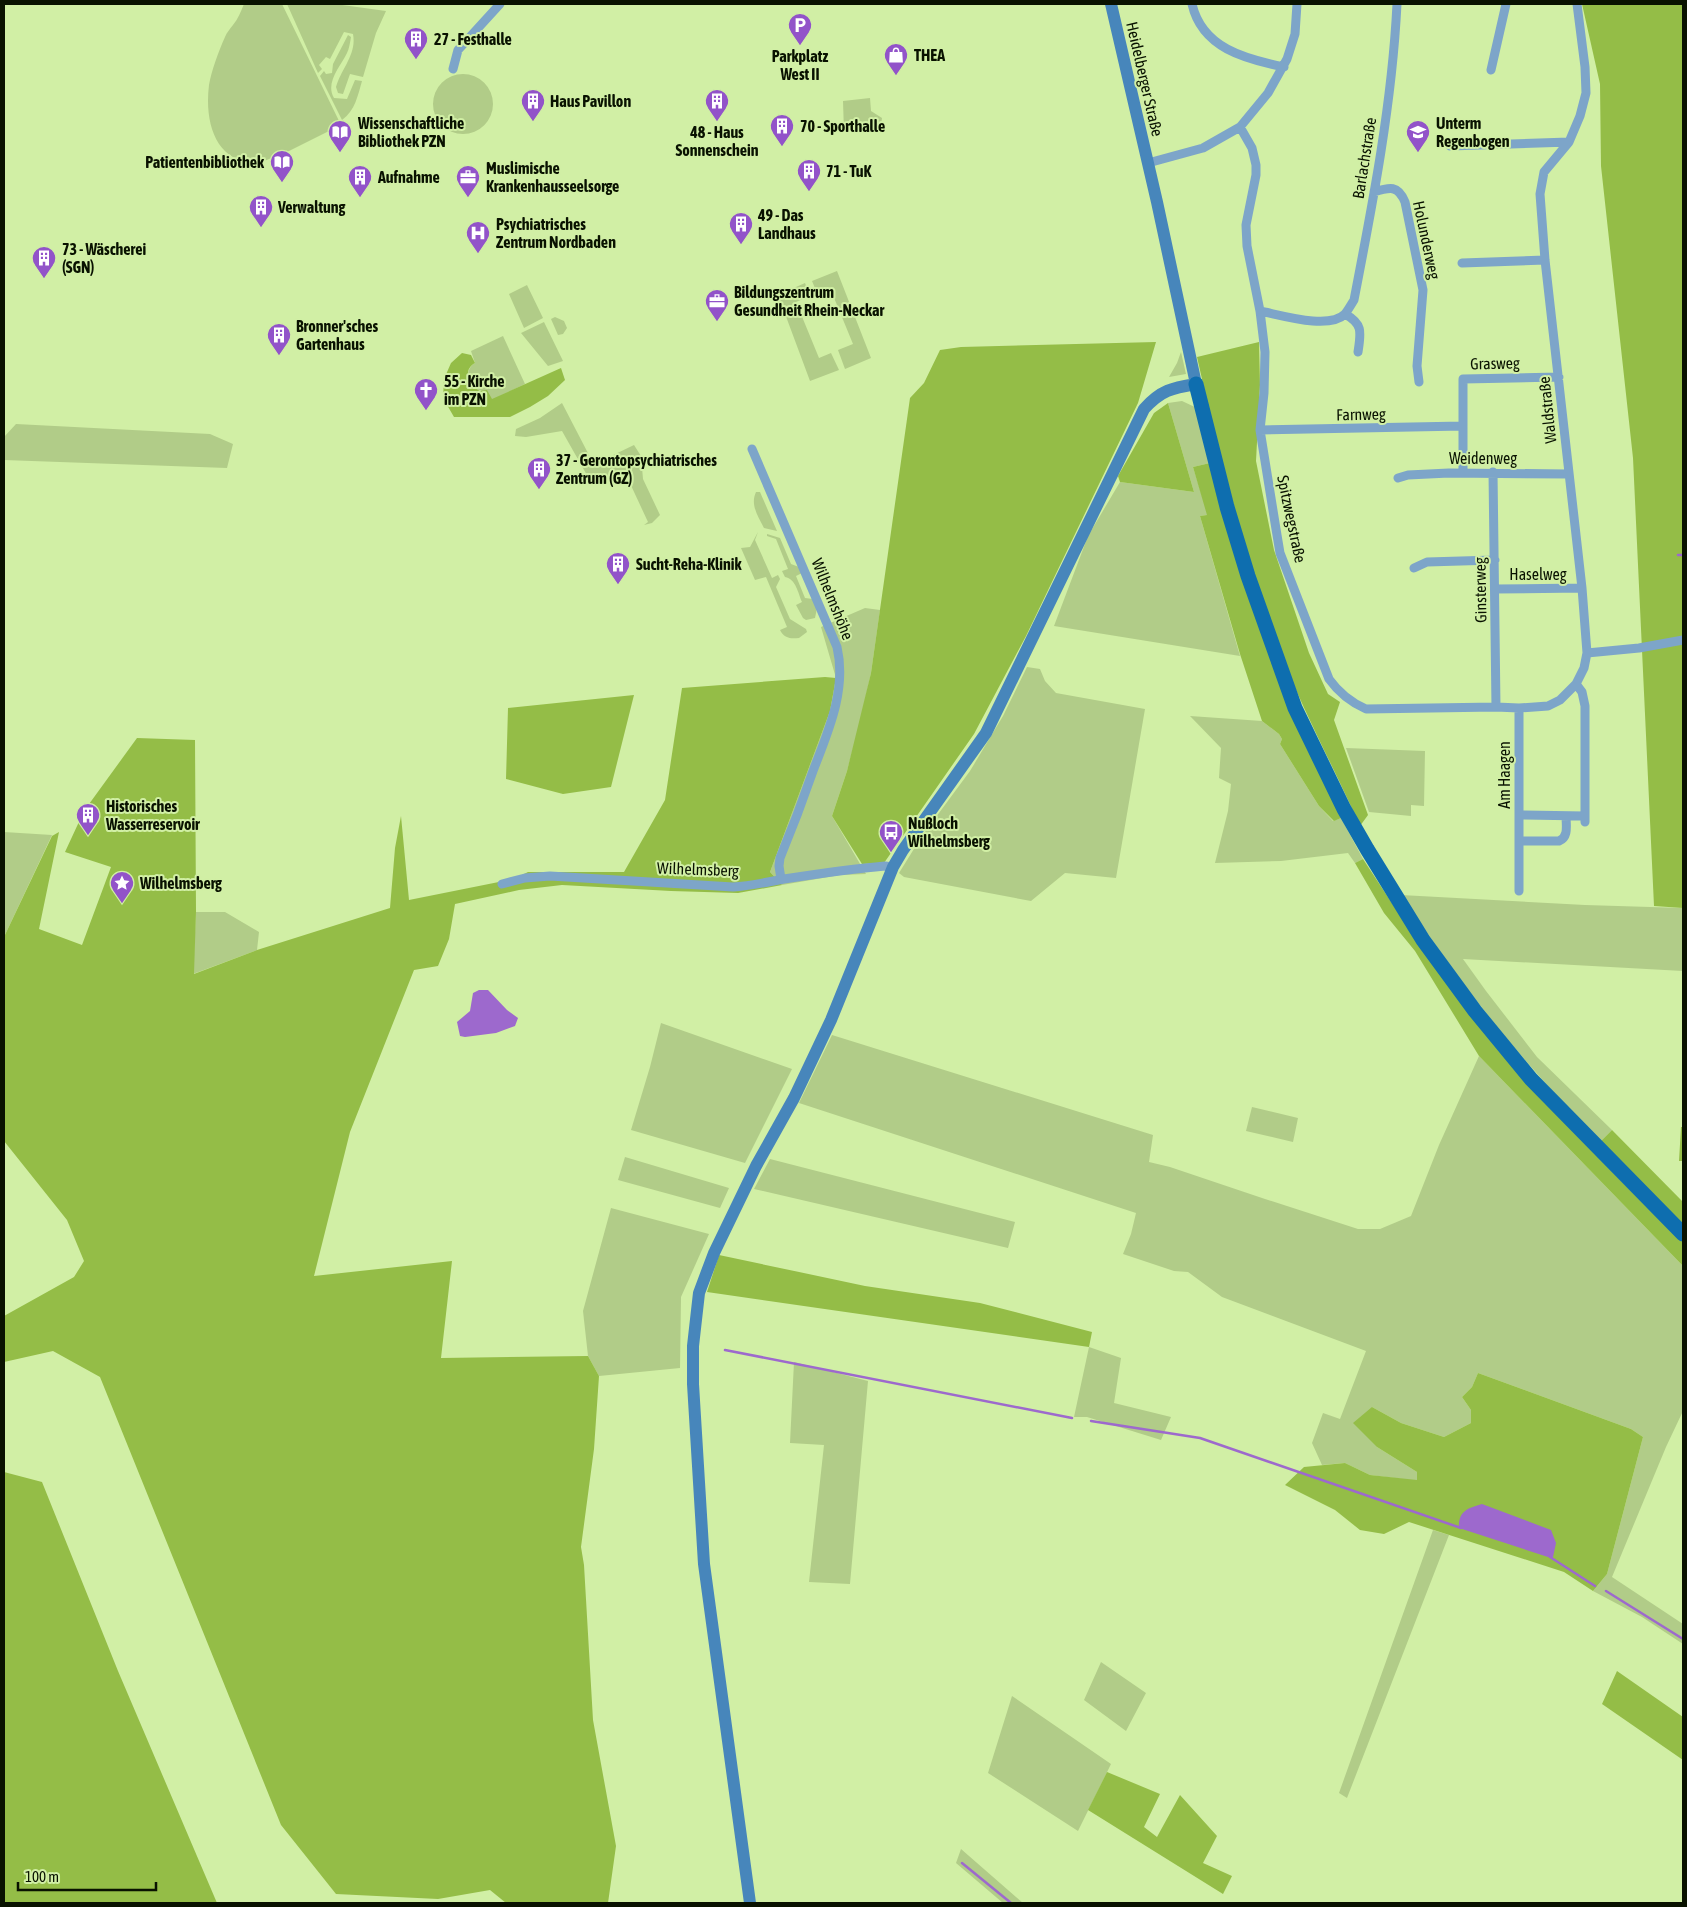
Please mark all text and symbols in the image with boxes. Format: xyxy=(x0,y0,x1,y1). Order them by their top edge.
parking icon: Parkplatz West II xyxy=(787,12,813,46)
street label: Heidelberger Straße xyxy=(1122,20,1167,138)
building icon: 27 - Festhalle xyxy=(403,26,429,60)
place label: 27 - Festhalle xyxy=(434,30,512,48)
shop icon: THEA xyxy=(883,42,909,76)
place label: THEA xyxy=(914,46,945,64)
place label: Parkplatz West II xyxy=(772,47,828,83)
building icon: Haus Pavillon xyxy=(520,88,546,122)
building icon: 48 - Haus Sonnenschein xyxy=(704,88,730,122)
place label: Haus Pavillon xyxy=(550,92,631,110)
building icon: 70 - Sporthalle xyxy=(769,113,795,147)
place label: Wissenschaftliche Bibliothek PZN xyxy=(357,114,464,150)
place label: Unterm Regenbogen xyxy=(1436,114,1510,150)
street label: Barlachstraße xyxy=(1349,116,1379,200)
place label: 70 - Sporthalle xyxy=(800,117,885,135)
library icon: Wissenschaftliche Bibliothek PZN xyxy=(327,119,353,153)
school or university icon: Unterm Regenbogen xyxy=(1405,119,1431,153)
place label: 48 - Haus Sonnenschein xyxy=(676,123,759,159)
library icon: Patientenbibliothek xyxy=(269,149,295,183)
place label: Patientenbibliothek xyxy=(145,153,265,171)
building icon: 71 - TuK xyxy=(796,158,822,192)
place label: Muslimische Krankenhausseelsorge xyxy=(486,159,619,195)
place label: 71 - TuK xyxy=(826,162,871,180)
building icon: Aufnahme xyxy=(347,164,373,198)
office icon: Muslimische Krankenhausseelsorge xyxy=(455,164,481,198)
place label: Aufnahme xyxy=(377,168,440,186)
building icon: Verwaltung xyxy=(248,194,274,228)
place label: Verwaltung xyxy=(277,198,346,216)
street label: Holunderweg xyxy=(1409,199,1444,281)
place label: 49 - Das Landhaus xyxy=(757,206,816,242)
building icon: 49 - Das Landhaus xyxy=(728,211,754,245)
place label: Psychiatrisches Zentrum Nordbaden xyxy=(496,215,616,251)
hospital icon: Psychiatrisches Zentrum Nordbaden xyxy=(465,220,491,254)
place label: 73 - Wäscherei (SGN) xyxy=(62,240,147,276)
building icon: 73 - Wäscherei (SGN) xyxy=(31,245,57,279)
place label: Bildungszentrum Gesundheit Rhein-Neckar xyxy=(734,283,884,319)
office icon: Bildungszentrum Gesundheit Rhein-Neckar xyxy=(704,288,730,322)
place label: Bronner'sches Gartenhaus xyxy=(296,317,379,353)
building icon: Bronner'sches Gartenhaus xyxy=(266,322,292,356)
street label: Grasweg xyxy=(1470,354,1520,373)
place label: 55 - Kirche im PZN xyxy=(444,372,505,408)
street label: Waldstraße xyxy=(1535,376,1559,444)
church icon: 55 - Kirche im PZN xyxy=(413,377,439,411)
street label: Farnweg xyxy=(1336,405,1386,424)
street label: Weidenweg xyxy=(1449,449,1517,468)
place label: 37 - Gerontopsychiatrisches Zentrum (GZ) xyxy=(556,451,717,487)
building icon: 37 - Gerontopsychiatrisches Zentrum (GZ) xyxy=(526,456,552,490)
street label: Spitzwegstraße xyxy=(1273,474,1310,564)
building icon: Sucht-Reha-Klinik xyxy=(605,551,631,585)
place label: Sucht-Reha-Klinik xyxy=(636,555,742,573)
street label: Wilhelmshöhe xyxy=(808,556,858,642)
street label: Ginsterweg xyxy=(1470,557,1491,623)
street label: Haselweg xyxy=(1509,565,1567,584)
street label: Am Haagen xyxy=(1495,741,1514,809)
place label: Historisches Wasserreservoir xyxy=(105,797,200,833)
building icon: Historisches Wasserreservoir xyxy=(75,802,101,836)
place label: Nußloch Wilhelmsberg xyxy=(907,814,990,850)
bus stop icon: Nußloch Wilhelmsberg xyxy=(878,819,904,853)
street label: Wilhelmsberg xyxy=(657,859,739,880)
place icon: Wilhelmsberg xyxy=(109,870,135,904)
place label: Wilhelmsberg xyxy=(139,874,222,892)
scale bar xyxy=(18,1860,155,1892)
text: 100 m xyxy=(25,1868,59,1885)

